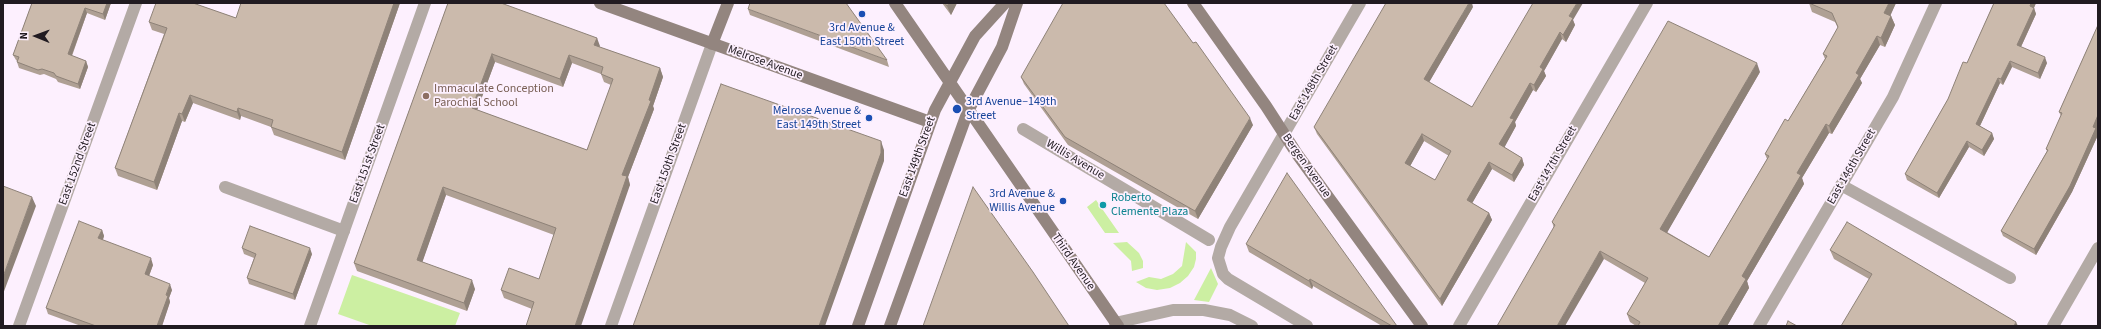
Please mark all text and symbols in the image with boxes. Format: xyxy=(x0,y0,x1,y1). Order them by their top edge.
marker: 3rd Avenue & East 150th Street xyxy=(857,9,867,19)
north arrow xyxy=(16,16,56,56)
place label: 3rd Avenue & East 150th Street xyxy=(820,21,904,49)
text: N xyxy=(16,32,31,40)
street label: Melrose Avenue xyxy=(726,43,804,83)
street label: East 148th Street xyxy=(1287,43,1341,123)
place label: Immaculate Conception Parochial School xyxy=(434,82,554,110)
marker: Immaculate Conception Parochial School xyxy=(421,91,431,101)
place label: 3rd Avenue–149th Street xyxy=(966,95,1056,123)
marker: 3rd Avenue–149th Street xyxy=(951,103,963,115)
place label: Melrose Avenue & East 149th Street xyxy=(773,104,861,132)
marker: Melrose Avenue & East 149th Street xyxy=(864,113,874,123)
street label: East 149th Street xyxy=(897,115,939,199)
street label: East 152nd Street xyxy=(56,121,100,207)
street label: East 150th Street xyxy=(648,122,690,206)
street label: East 151st Street xyxy=(347,123,389,205)
street label: East 147th Street xyxy=(1526,124,1580,204)
street label: East 146th Street xyxy=(1825,127,1879,207)
street label: Bergen Avenue xyxy=(1279,131,1333,201)
street label: Willis Avenue xyxy=(1043,137,1107,183)
place label: 3rd Avenue & Willis Avenue xyxy=(989,187,1055,215)
place label: Roberto Clemente Plaza xyxy=(1111,191,1188,219)
marker: 3rd Avenue & Willis Avenue xyxy=(1058,196,1068,206)
marker: Roberto Clemente Plaza xyxy=(1098,200,1108,210)
street label: Third Avenue xyxy=(1048,231,1098,293)

